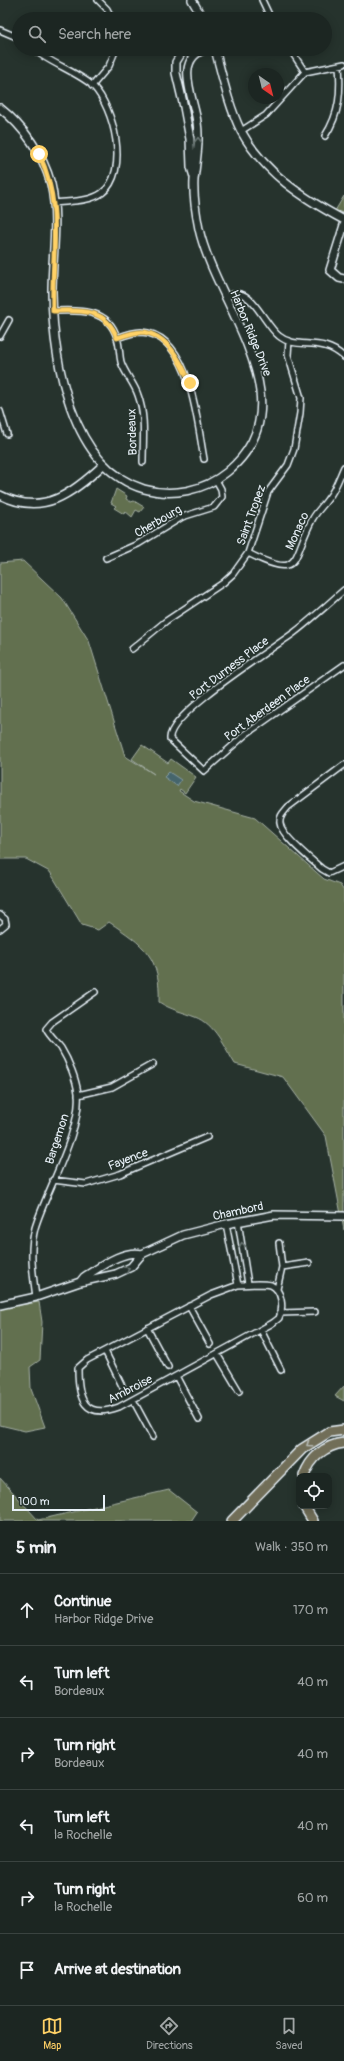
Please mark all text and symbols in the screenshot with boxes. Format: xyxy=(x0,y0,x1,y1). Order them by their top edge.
search box xyxy=(12,12,332,56)
icon: search xyxy=(26,23,48,45)
text: Search here xyxy=(58,25,131,44)
north arrow xyxy=(248,68,284,104)
one-way arrow xyxy=(194,137,202,143)
route start xyxy=(30,145,48,163)
street label: Harbor Ridge Drive xyxy=(226,288,275,379)
route end xyxy=(181,374,199,392)
street label: Bordeaux xyxy=(124,408,141,456)
street label: Saint Tropez xyxy=(234,483,269,548)
street label: Cherbourg xyxy=(132,502,184,541)
street label: Monaco xyxy=(282,509,313,552)
street label: Port Durness Place xyxy=(187,634,272,703)
street label: Port Aberdeen Place xyxy=(221,672,313,745)
street label: Bargemon xyxy=(42,1112,73,1166)
street label: Fayence xyxy=(106,1145,150,1174)
street label: Chambord xyxy=(211,1199,265,1224)
one-way arrow xyxy=(238,1242,247,1248)
one-way arrow xyxy=(123,1266,130,1273)
street label: Ambroise xyxy=(105,1372,155,1407)
one-way arrow xyxy=(306,1439,313,1446)
map controls xyxy=(296,1473,332,1509)
button: locate xyxy=(296,1473,332,1509)
scale bar xyxy=(12,1493,105,1512)
text: 100 m xyxy=(18,1495,49,1508)
text: 5 min xyxy=(16,1537,56,1558)
text: Walk · 350 m xyxy=(255,1539,328,1555)
text: Continue xyxy=(54,1592,112,1611)
icon: ahead xyxy=(16,1599,38,1621)
text: 170 m xyxy=(293,1602,328,1618)
text: Harbor Ridge Drive xyxy=(54,1611,153,1627)
text: Turn left xyxy=(54,1664,110,1683)
icon: left xyxy=(16,1671,38,1693)
text: 40 m xyxy=(297,1674,328,1690)
text: Bordeaux xyxy=(54,1683,104,1699)
text: Turn right xyxy=(54,1736,115,1755)
icon: right xyxy=(16,1743,38,1765)
text: 40 m xyxy=(297,1746,328,1762)
text: Bordeaux xyxy=(54,1755,104,1771)
text: Turn left xyxy=(54,1808,110,1827)
icon: left xyxy=(16,1815,38,1837)
text: 40 m xyxy=(297,1818,328,1834)
text: la Rochelle xyxy=(54,1827,112,1843)
text: Turn right xyxy=(54,1880,115,1899)
icon: right xyxy=(16,1887,38,1909)
text: 60 m xyxy=(297,1890,328,1906)
text: la Rochelle xyxy=(54,1899,112,1915)
icon: arrive xyxy=(16,1959,38,1981)
text: Arrive at destination xyxy=(54,1960,181,1979)
tab: Map xyxy=(41,2015,63,2052)
tab: Directions xyxy=(146,2015,193,2052)
tab: Saved xyxy=(275,2015,303,2052)

